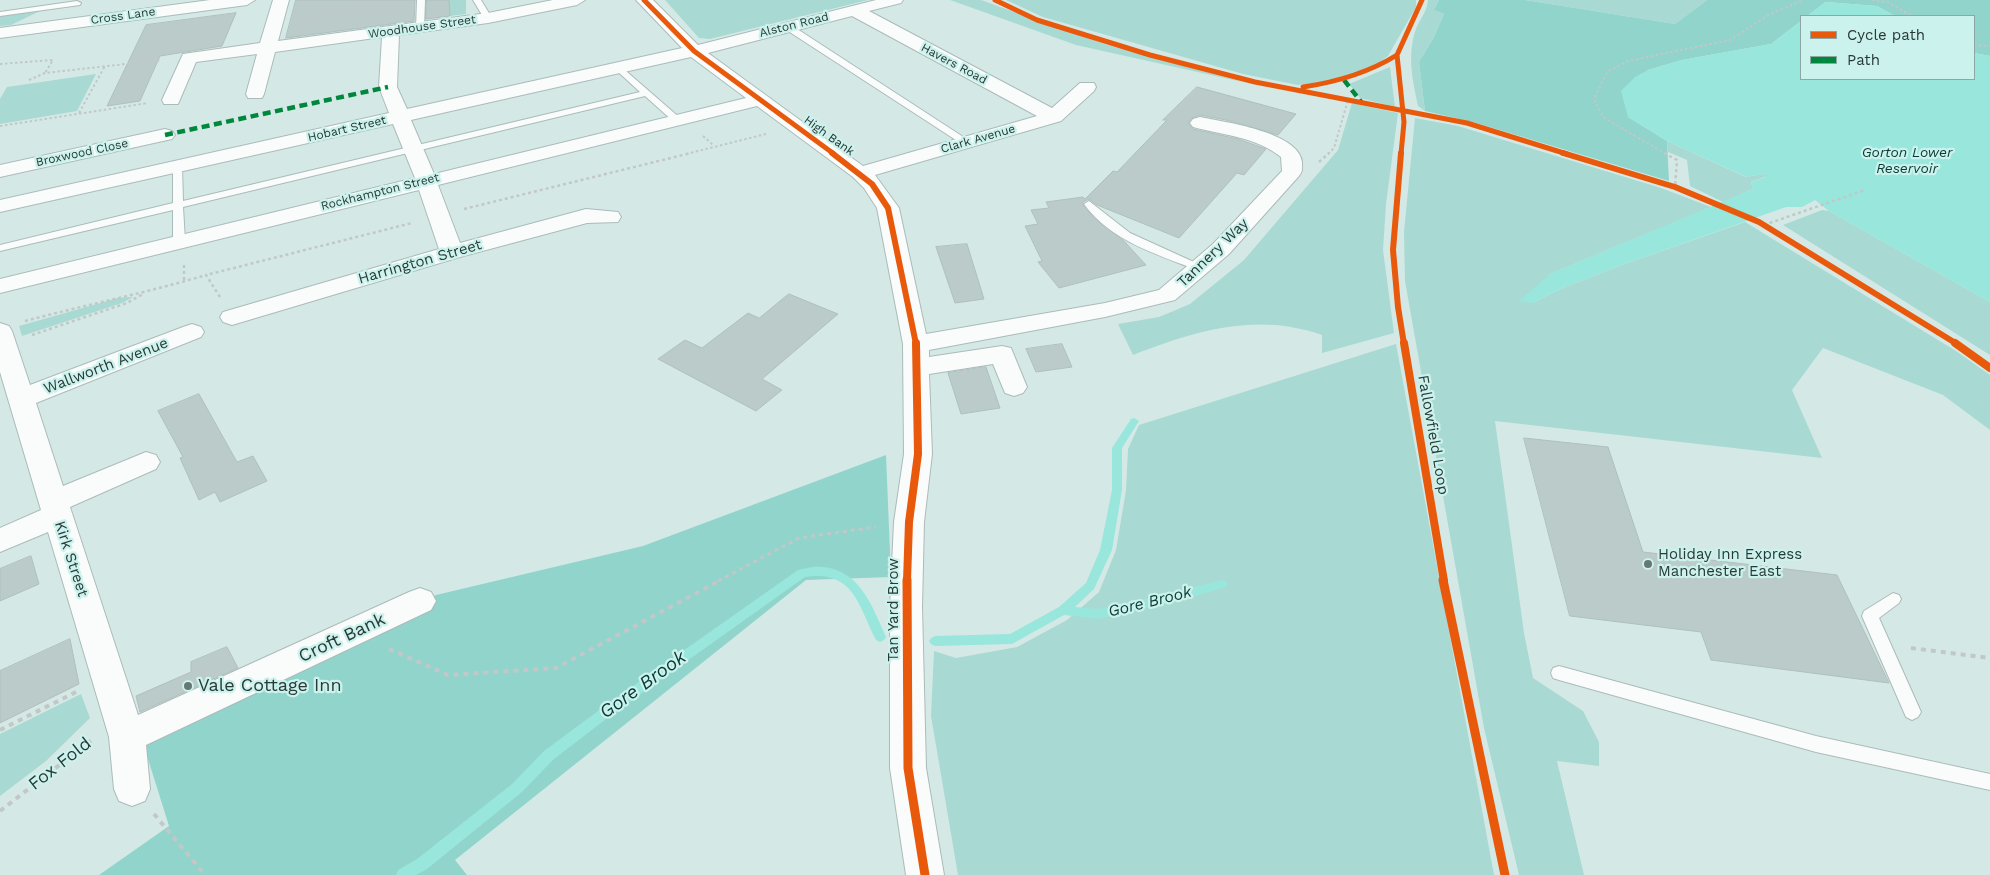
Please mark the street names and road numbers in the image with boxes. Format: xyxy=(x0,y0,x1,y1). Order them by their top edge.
street label: Cross Lane xyxy=(90,4,156,28)
street label: Alston Road xyxy=(758,9,830,41)
street label: Woodhouse Street xyxy=(367,12,477,42)
street label: Havers Road xyxy=(918,41,990,87)
street label: Hobart Street xyxy=(306,113,388,145)
street label: High Bank xyxy=(801,113,857,159)
street label: Clark Avenue xyxy=(939,121,1017,157)
street label: Broxwood Close xyxy=(34,136,130,170)
street label: Rockhampton Street xyxy=(319,170,441,214)
street label: Tannery Way xyxy=(1174,215,1252,291)
street label: Harrington Street xyxy=(356,236,484,288)
street label: Wallworth Avenue xyxy=(41,334,171,398)
street label: Fallowfield Loop xyxy=(1414,374,1452,496)
street label: Kirk Street xyxy=(50,519,92,599)
street label: Tan Yard Brow xyxy=(885,558,903,662)
street label: Croft Bank xyxy=(295,609,389,667)
street label: Fox Fold xyxy=(24,733,96,795)

